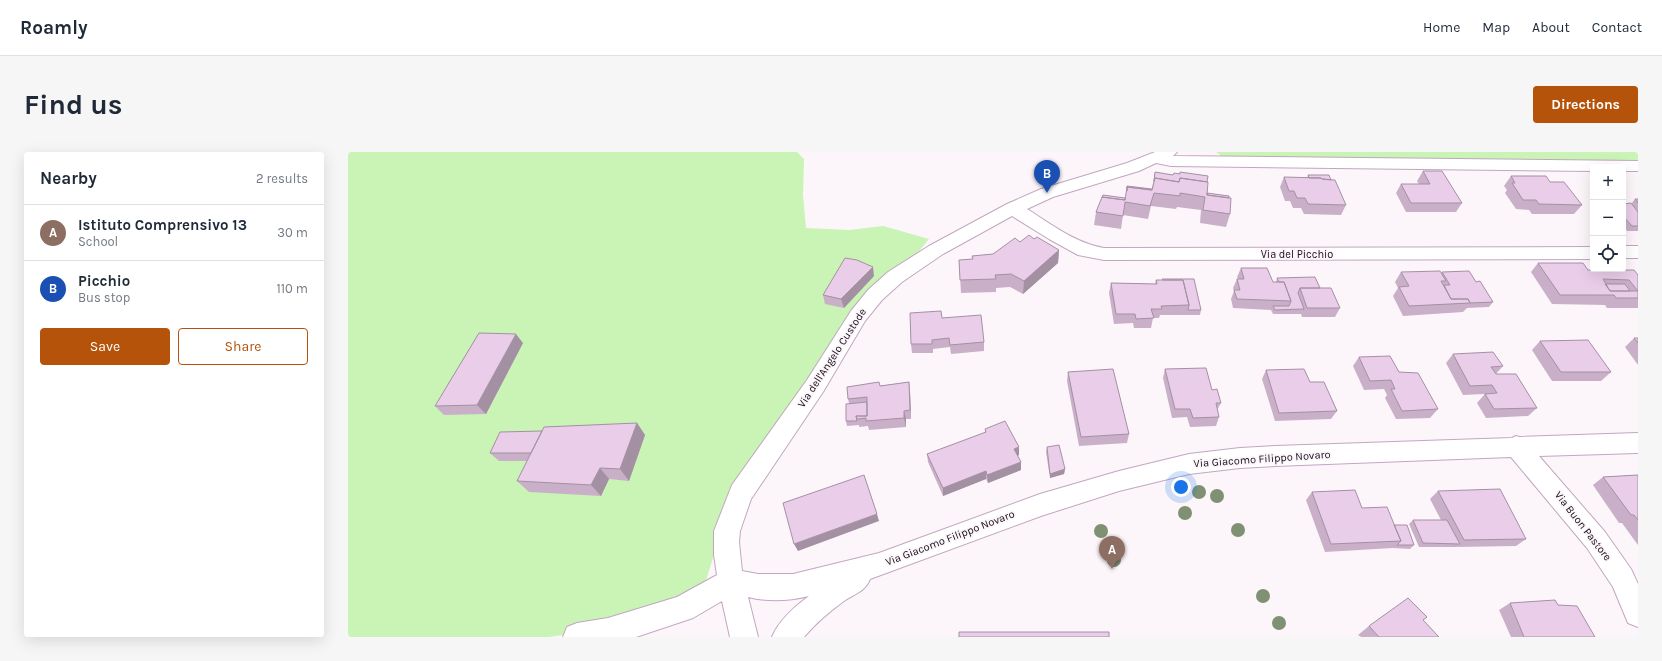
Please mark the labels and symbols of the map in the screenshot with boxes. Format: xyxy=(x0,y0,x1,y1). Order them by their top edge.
pin: B xyxy=(1034,160,1060,193)
street label: Via del Picchio xyxy=(1261,248,1333,261)
street label: Via dell'Angelo Custode xyxy=(795,306,869,410)
street label: Via Giacomo Filippo Novaro xyxy=(1193,448,1331,470)
your location xyxy=(1171,477,1191,497)
street label: Via Buon Pastore xyxy=(1552,489,1614,564)
street label: Via Giacomo Filippo Novaro xyxy=(884,507,1016,569)
pin: A xyxy=(1099,536,1125,569)

